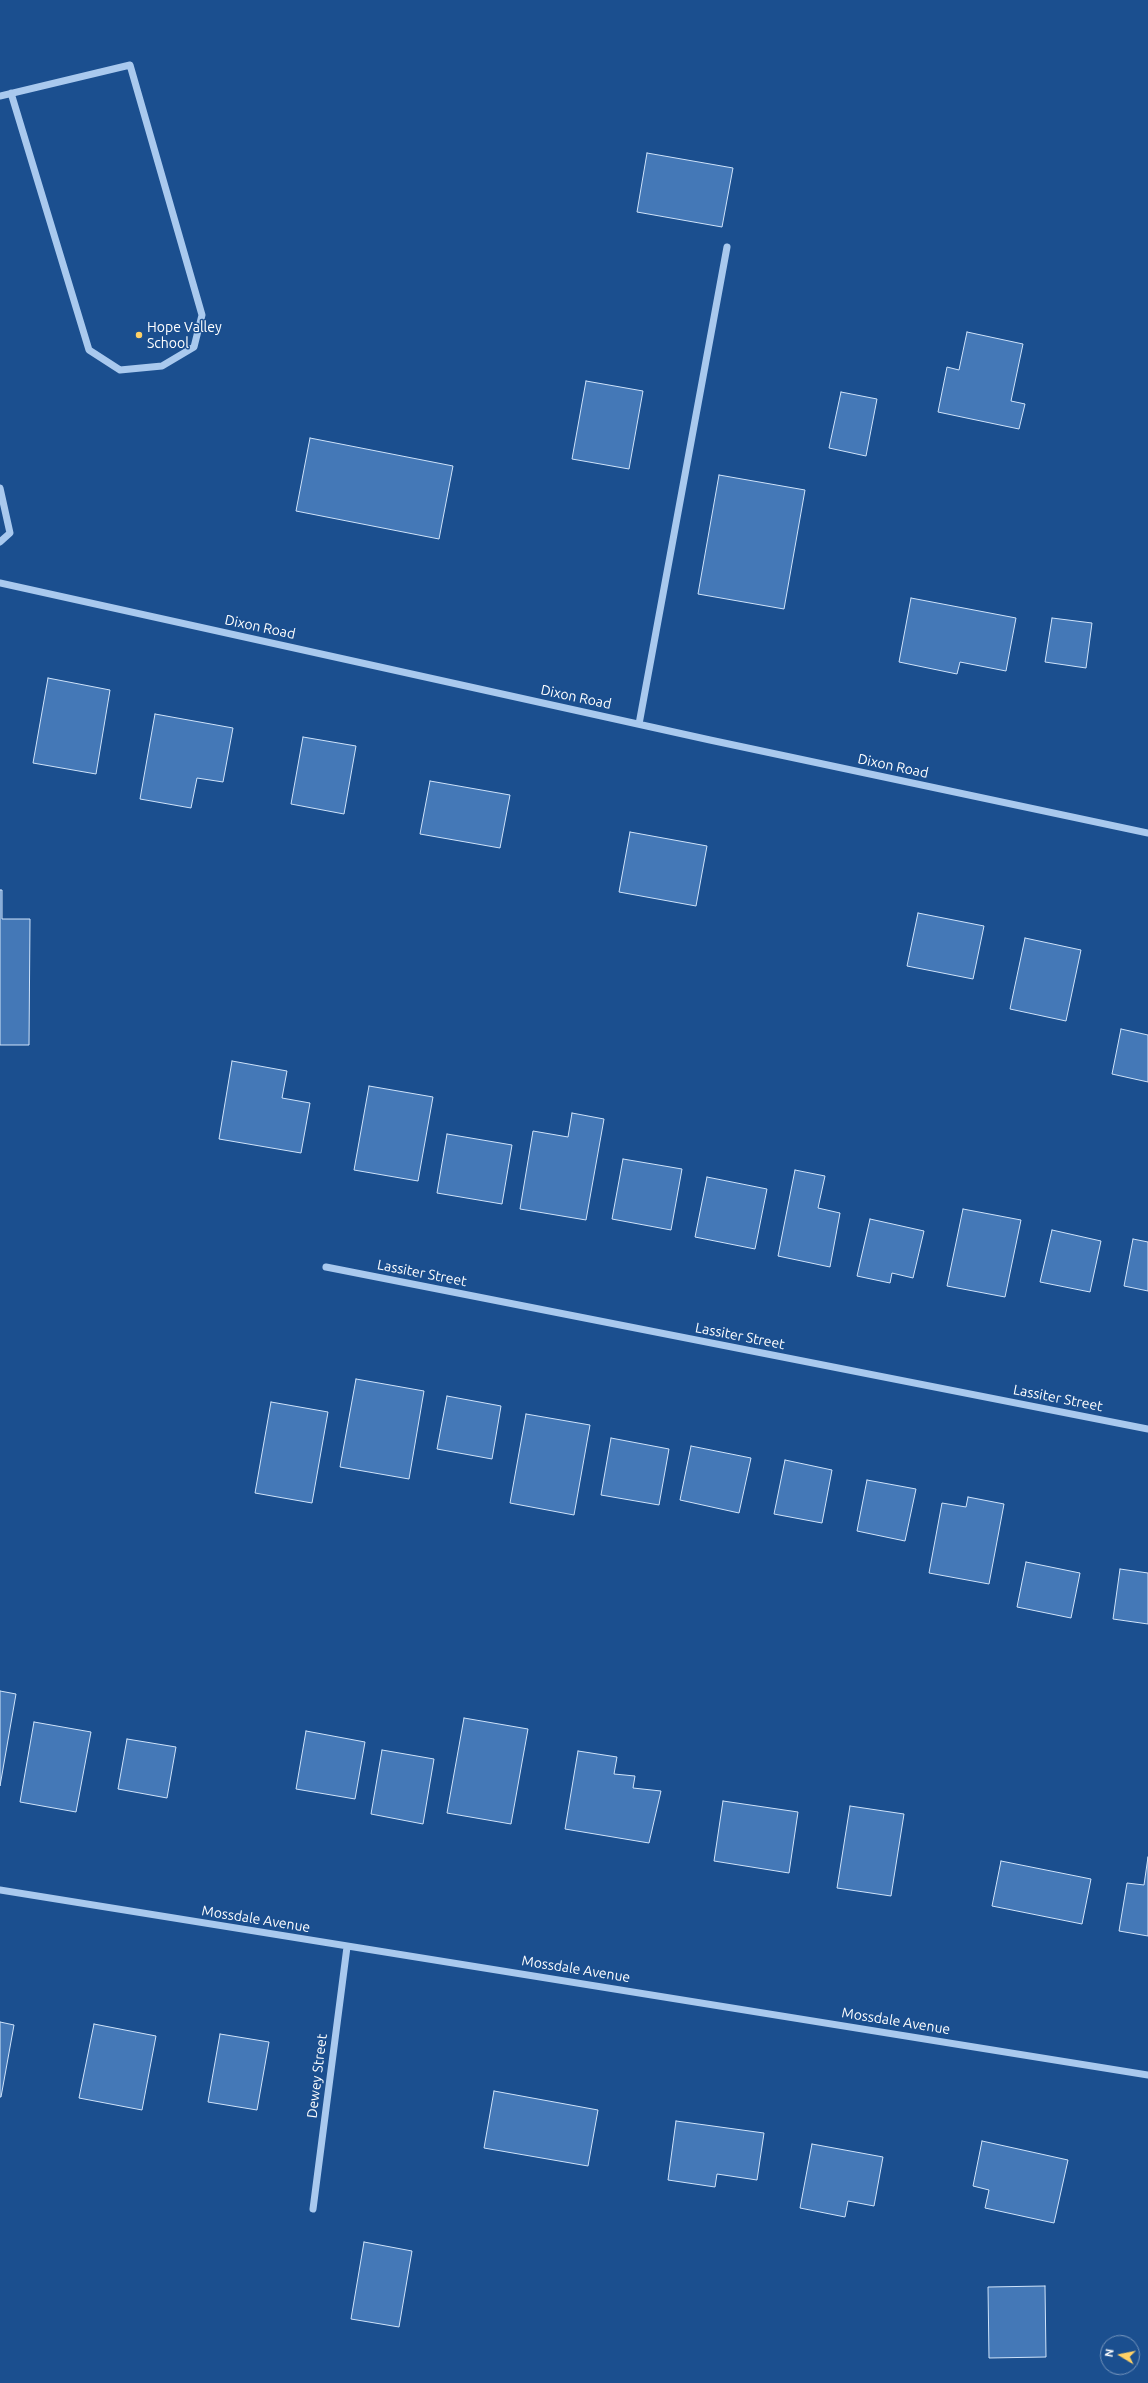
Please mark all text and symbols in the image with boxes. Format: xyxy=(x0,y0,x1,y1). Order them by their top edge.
place label: Hope Valley School xyxy=(147,319,222,352)
marker: Hope Valley School xyxy=(134,330,144,340)
street label: Dixon Road xyxy=(223,611,297,643)
street label: Dixon Road xyxy=(539,681,613,713)
street label: Dixon Road xyxy=(856,750,930,782)
street label: Lassiter Street xyxy=(376,1256,468,1290)
street label: Lassiter Street xyxy=(694,1319,786,1353)
street label: Lassiter Street xyxy=(1012,1381,1104,1415)
street label: Mossdale Avenue xyxy=(201,1902,311,1936)
street label: Mossdale Avenue xyxy=(521,1952,631,1986)
street label: Mossdale Avenue xyxy=(841,2004,951,2038)
street label: Dewey Street xyxy=(303,2033,331,2119)
north arrow xyxy=(1100,2335,1140,2375)
text: N xyxy=(1103,2348,1116,2358)

